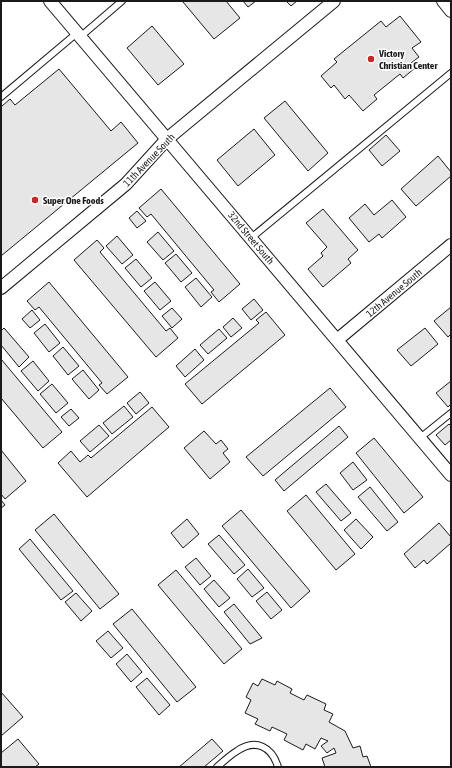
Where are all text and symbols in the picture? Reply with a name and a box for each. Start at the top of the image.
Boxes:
place label: Victory Christian Center [378,48,438,71]
marker: Victory Christian Center [366,54,376,64]
street label: 11th Avenue South [121,131,177,189]
marker: Super One Foods [30,195,40,205]
place label: Super One Foods [43,195,104,206]
street label: 32nd Street South [226,210,276,267]
street label: 12th Avenue South [364,267,424,319]

